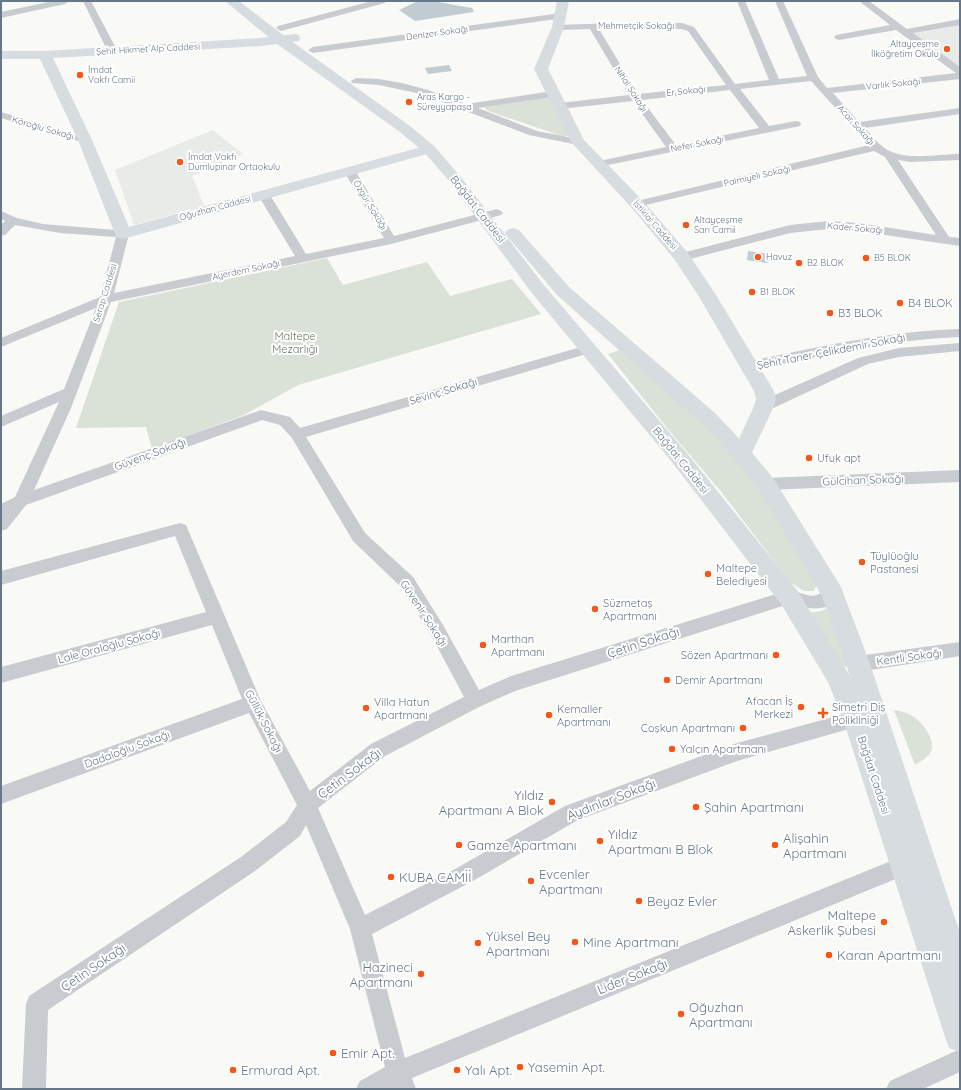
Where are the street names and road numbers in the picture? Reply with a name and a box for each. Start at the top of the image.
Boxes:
street label: Mehmetçik Sokağı [598,20,674,31]
street label: Denizer Sokağı [405,23,469,42]
street label: Şehit Hikmet Alp Caddesi [96,40,200,57]
street label: Nihal Sokağı [613,64,650,114]
street label: Varlık Sokağı [865,75,921,92]
street label: Er Sokağı [666,83,706,98]
street label: Acar Sokağı [836,102,877,147]
street label: Köroğlu Sokağı [11,113,75,142]
street label: Nefer Sokağı [669,133,724,154]
street label: Palmiyeli Sokağı [723,163,791,189]
street label: Bağdat Caddesi [447,173,509,245]
street label: Özgür Sokağı [351,178,390,232]
street label: Oğuzhan Caddesi [178,193,252,222]
street label: İstiklal Caddesi [631,198,680,252]
street label: Kader Sokağı [827,220,884,235]
street label: Ayerdem Sokağı [211,257,281,282]
street label: Serap Caddesi [90,262,119,323]
street label: Şehit Taner Çelikdemir Sokağı [756,330,906,372]
street label: Sevinç Sokağı [407,374,479,408]
street label: Bağdat Caddesi [650,424,712,496]
street label: Güvenç Sokağı [112,435,188,473]
street label: Gülcihan Sokağı [822,472,904,488]
street label: Güvenir Sokağı [397,577,451,649]
street label: Çetin Sokağı [605,623,681,661]
street label: Lale Oraloğlu Sokağı [56,626,162,666]
street label: Kentli Sokağı [875,645,943,669]
street label: Güllük Sokağı [242,687,286,755]
street label: Dadaloğlu Sokağı [82,727,172,771]
street label: Bağdat Caddesi [855,734,893,816]
street label: Çetin Sokağı [314,744,384,802]
street label: Aydınlar Sokağı [564,775,658,823]
street label: Çetin Sokağı [57,939,129,995]
street label: Lider Sokağı [595,955,669,997]

